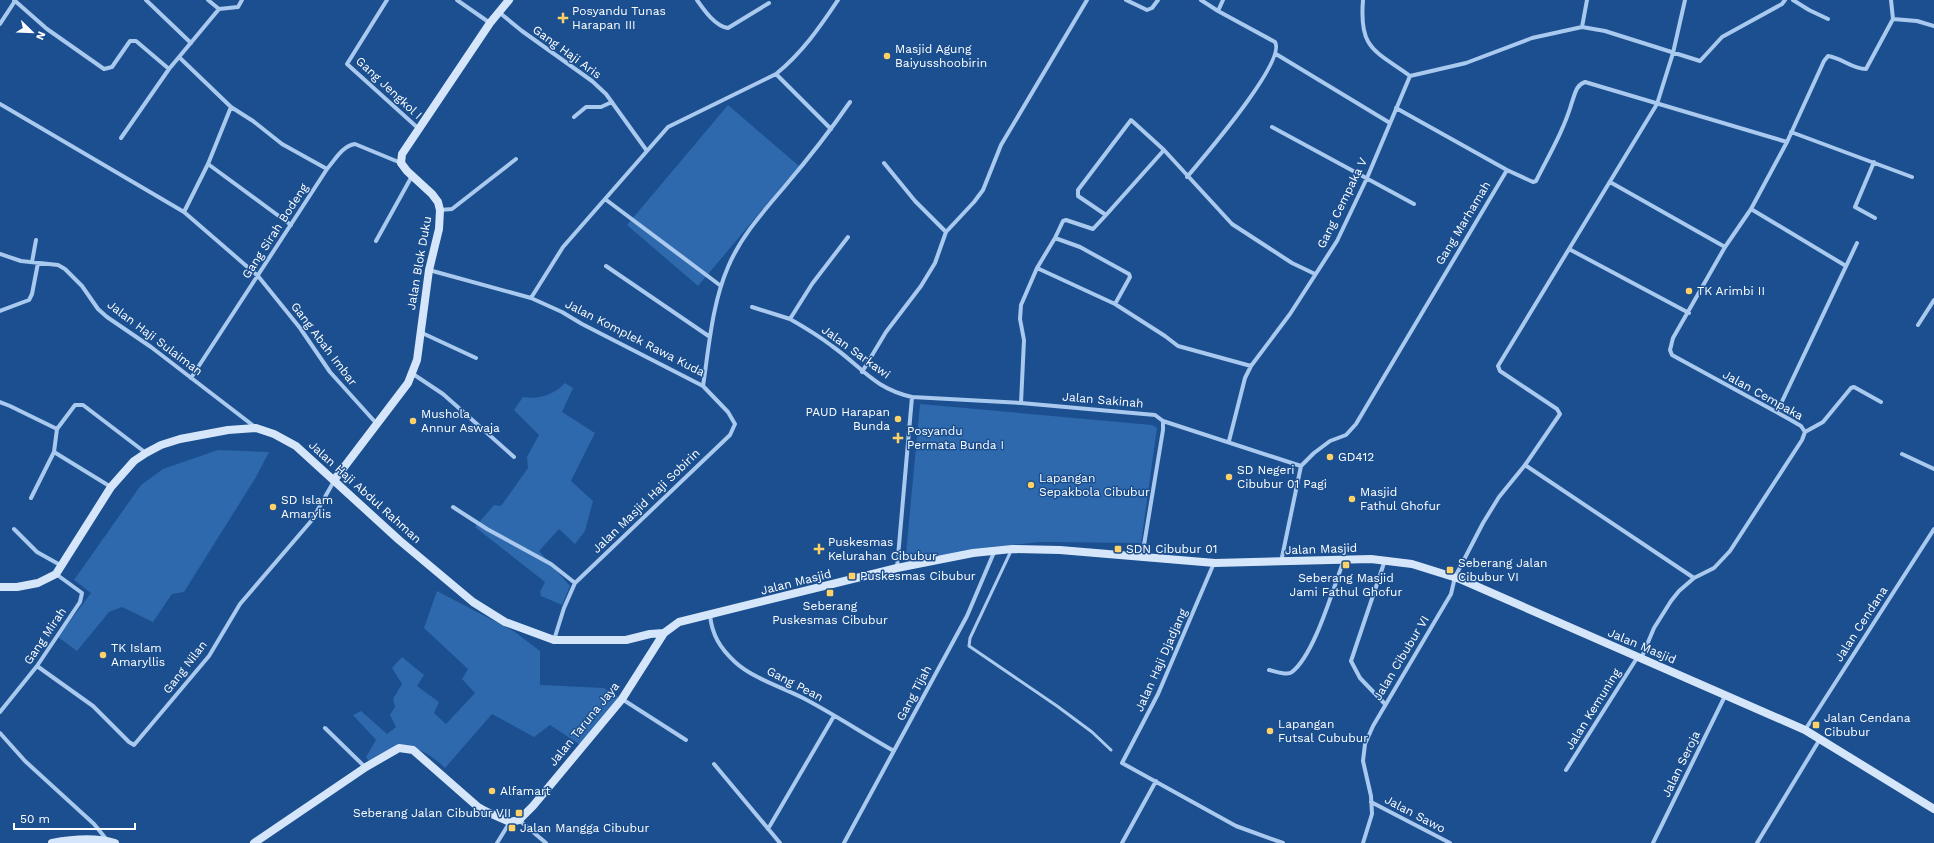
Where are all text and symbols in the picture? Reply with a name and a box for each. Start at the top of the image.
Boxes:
place label: Posyandu Tunas Harapan III [572,4,666,32]
north arrow [12,12,52,52]
marker: Posyandu Tunas Harapan III [557,12,569,24]
street label: Gang Haji Aris [530,22,604,82]
text: N [33,29,48,42]
place label: Masjid Agung Baiyusshoobirin [895,42,987,70]
marker: Masjid Agung Baiyusshoobirin [882,51,892,61]
street label: Gang Jengkol I [353,54,425,122]
street label: Gang Cempaka V [1314,155,1370,251]
street label: Gang Marhamah [1433,179,1493,267]
street label: Gang Sirah Bodeng [239,180,311,281]
street label: Jalan Blok Duku [404,215,434,311]
place label: TK Arimbi II [1697,284,1765,298]
marker: TK Arimbi II [1684,286,1694,296]
street label: Jalan Komplek Rawa Kuda [563,297,707,379]
street label: Jalan Haji Sulaiman [105,298,205,378]
street label: Gang Abah Imbar [288,300,360,389]
street label: Jalan Sarkawi [819,322,893,382]
street label: Jalan Cempaka [1720,367,1806,423]
street label: Jalan Sakinah [1062,389,1144,411]
place label: PAUD Harapan Bunda [806,405,890,433]
place label: Mushola Annur Aswaja [421,407,500,435]
marker: PAUD Harapan Bunda [893,414,903,424]
marker: Mushola Annur Aswaja [408,416,418,426]
place label: Posyandu Permata Bunda I [907,424,1004,452]
marker: Posyandu Permata Bunda I [892,432,904,444]
street label: Jalan Haji Abdul Rahman [306,438,424,546]
street label: Jalan Masjid Haji Sobirin [589,446,703,556]
place label: GD412 [1338,450,1374,464]
marker: GD412 [1325,452,1335,462]
place label: SD Negeri Cibubur 01 Pagi [1237,463,1327,491]
place label: Lapangan Sepakbola Cibubur [1039,471,1150,499]
marker: SD Negeri Cibubur 01 Pagi [1224,472,1234,482]
marker: Lapangan Sepakbola Cibubur [1026,480,1036,490]
place label: Masjid Fathul Ghofur [1360,485,1441,513]
place label: SD Islam Amarylis [281,493,333,521]
marker: Masjid Fathul Ghofur [1347,494,1357,504]
marker: SD Islam Amarylis [268,502,278,512]
place label: Puskesmas Kelurahan Cibubur [828,535,937,563]
street label: Jalan Masjid [1284,541,1358,557]
place label: SDN Cibubur 01 [1126,542,1217,556]
marker: Puskesmas Kelurahan Cibubur [813,543,825,555]
marker: SDN Cibubur 01 [1113,544,1123,554]
place label: Seberang Jalan Cibubur VI [1458,556,1547,584]
marker: Seberang Masjid Jami Fathul Ghofur [1341,560,1351,570]
marker: Seberang Jalan Cibubur VI [1445,565,1455,575]
street label: Jalan Masjid [759,566,833,598]
place label: Puskesmas Cibubur [860,569,976,583]
marker: Puskesmas Cibubur [847,571,857,581]
place label: Seberang Masjid Jami Fathul Ghofur [1290,571,1402,599]
street label: Jalan Cendana [1832,584,1891,664]
marker: Seberang Puskesmas Cibubur [825,588,835,598]
place label: Seberang Puskesmas Cibubur [772,599,888,627]
street label: Gang Mirah [21,605,69,667]
street label: Jalan Haji Djadjang [1132,606,1190,714]
street label: Jalan Cibubur VI [1370,613,1432,703]
street label: Jalan Masjid [1606,625,1678,667]
street label: Gang Nilan [160,638,210,696]
place label: TK Islam Amaryllis [111,641,165,669]
marker: TK Islam Amaryllis [98,650,108,660]
street label: Gang Tijah [894,663,934,723]
street label: Gang Pean [764,664,826,704]
street label: Jalan Kemuning [1562,665,1624,752]
street label: Jalan Taruna Jaya [546,679,622,769]
place label: Jalan Cendana Cibubur [1824,711,1911,739]
place label: Lapangan Futsal Cububur [1278,717,1368,745]
marker: Jalan Cendana Cibubur [1811,720,1821,730]
marker: Lapangan Futsal Cububur [1265,726,1275,736]
street label: Jalan Seroja [1659,728,1703,799]
place label: Alfamart [500,784,551,798]
marker: Alfamart [487,786,497,796]
street label: Jalan Sawo [1382,792,1448,836]
scale bar [14,805,135,831]
place label: Seberang Jalan Cibubur VII [353,806,511,820]
marker: Seberang Jalan Cibubur VII [514,808,524,818]
text: 50 m [20,812,50,826]
place label: Jalan Mangga Cibubur [520,821,649,835]
marker: Jalan Mangga Cibubur [507,823,517,833]

